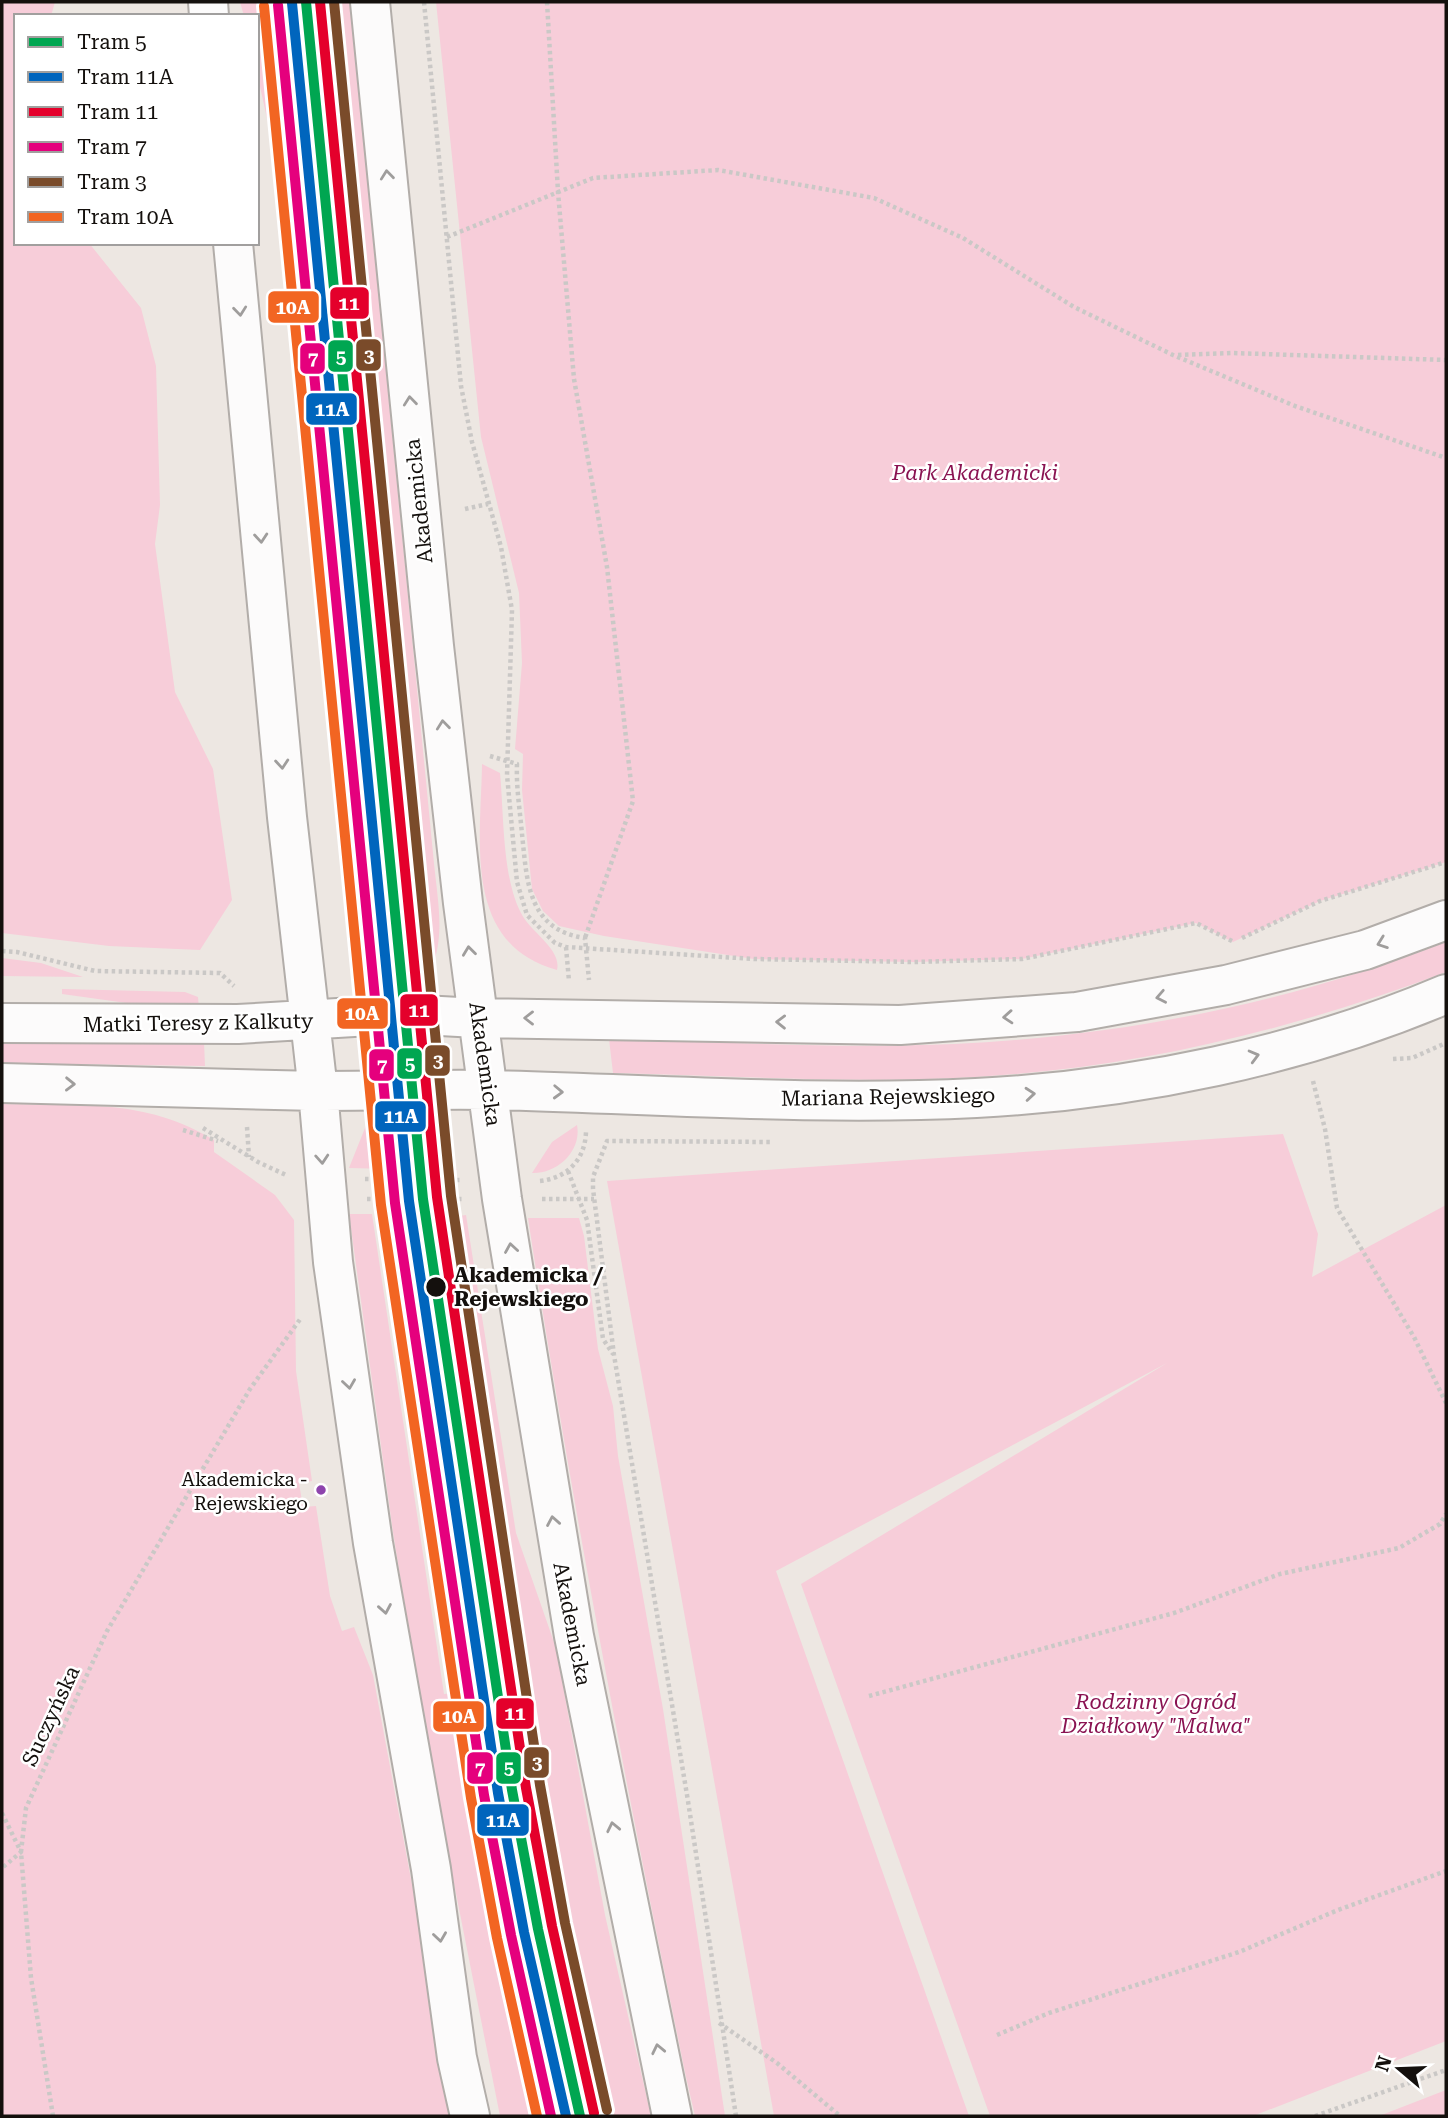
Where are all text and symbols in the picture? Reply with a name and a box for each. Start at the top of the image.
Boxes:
legend [14,14,259,245]
text: Tram 5 [77,30,147,54]
text: Tram 11A [77,65,174,89]
text: Tram 11 [77,100,159,124]
text: Tram 7 [77,135,147,159]
one-way arrow [380,169,395,180]
text: Tram 3 [77,170,147,194]
text: Tram 10A [77,205,174,229]
line badge: 11 [329,286,370,320]
line badge: 10A [267,290,320,324]
text: 11 [338,292,360,315]
text: 10A [275,296,311,319]
one-way arrow [232,306,247,317]
line badge: 3 [355,338,382,372]
line badge: 5 [327,339,354,373]
line badge: 7 [299,342,326,375]
text: 3 [364,344,375,367]
text: 5 [336,345,347,368]
text: 7 [308,347,319,370]
line badge: 11A [305,392,358,426]
one-way arrow [402,395,417,407]
text: 11A [314,398,350,421]
street label: Akademicka [400,437,437,565]
park label: Park Akademicki [891,461,1058,485]
one-way arrow [254,532,269,543]
one-way arrow [435,719,450,731]
one-way arrow [274,759,289,770]
one-way arrow [1377,935,1389,949]
one-way arrow [461,945,476,957]
one-way arrow [1155,989,1167,1004]
line badge: 11 [399,993,439,1027]
line badge: 10A [336,997,389,1030]
text: 11 [408,999,430,1022]
street label: Akademicka [464,1000,506,1128]
text: 10A [344,1002,380,1025]
street label: Matki Teresy z Kalkuty [83,1009,314,1037]
one-way arrow [1003,1009,1014,1024]
one-way arrow [524,1010,534,1026]
one-way arrow [776,1015,787,1030]
line badge: 3 [424,1044,451,1077]
line badge: 5 [396,1047,423,1080]
line badge: 7 [368,1048,395,1082]
text: 3 [433,1049,444,1072]
one-way arrow [1248,1050,1260,1064]
text: 5 [405,1052,416,1075]
text: 7 [377,1054,388,1077]
one-way arrow [65,1076,76,1092]
street label: Mariana Rejewskiego [781,1083,995,1111]
one-way arrow [552,1085,563,1100]
one-way arrow [1025,1087,1036,1102]
line badge: 11A [374,1100,427,1133]
text: 11A [383,1105,419,1128]
one-way arrow [314,1153,329,1164]
one-way arrow [504,1242,519,1253]
place label: Akademicka / Rejewskiego [454,1263,604,1311]
marker: Akademicka / Rejewskiego [424,1275,448,1299]
one-way arrow [341,1379,356,1390]
place label: Akademicka - Rejewskiego [181,1468,308,1515]
marker: Akademicka - Rejewskiego [314,1483,328,1497]
one-way arrow [546,1515,561,1527]
street label: Akademicka [548,1560,596,1688]
one-way arrow [377,1603,392,1615]
street label: Suczyńska [17,1661,85,1770]
park label: Rodzinny Ogród Działkowy "Malwa" [1060,1690,1251,1738]
line badge: 11 [495,1697,535,1730]
line badge: 10A [432,1700,485,1733]
text: 11 [504,1702,526,1725]
text: 10A [441,1705,477,1728]
line badge: 3 [523,1746,550,1779]
line badge: 7 [466,1751,494,1785]
line badge: 5 [495,1751,522,1785]
text: 3 [532,1751,543,1774]
text: 5 [504,1756,515,1779]
text: 7 [475,1757,486,1780]
line badge: 11A [476,1803,530,1837]
text: 11A [485,1809,521,1832]
one-way arrow [606,1821,621,1833]
one-way arrow [433,1931,448,1943]
north arrow [1364,2034,1434,2104]
one-way arrow [652,2043,667,2055]
text: N [1370,2053,1397,2074]

